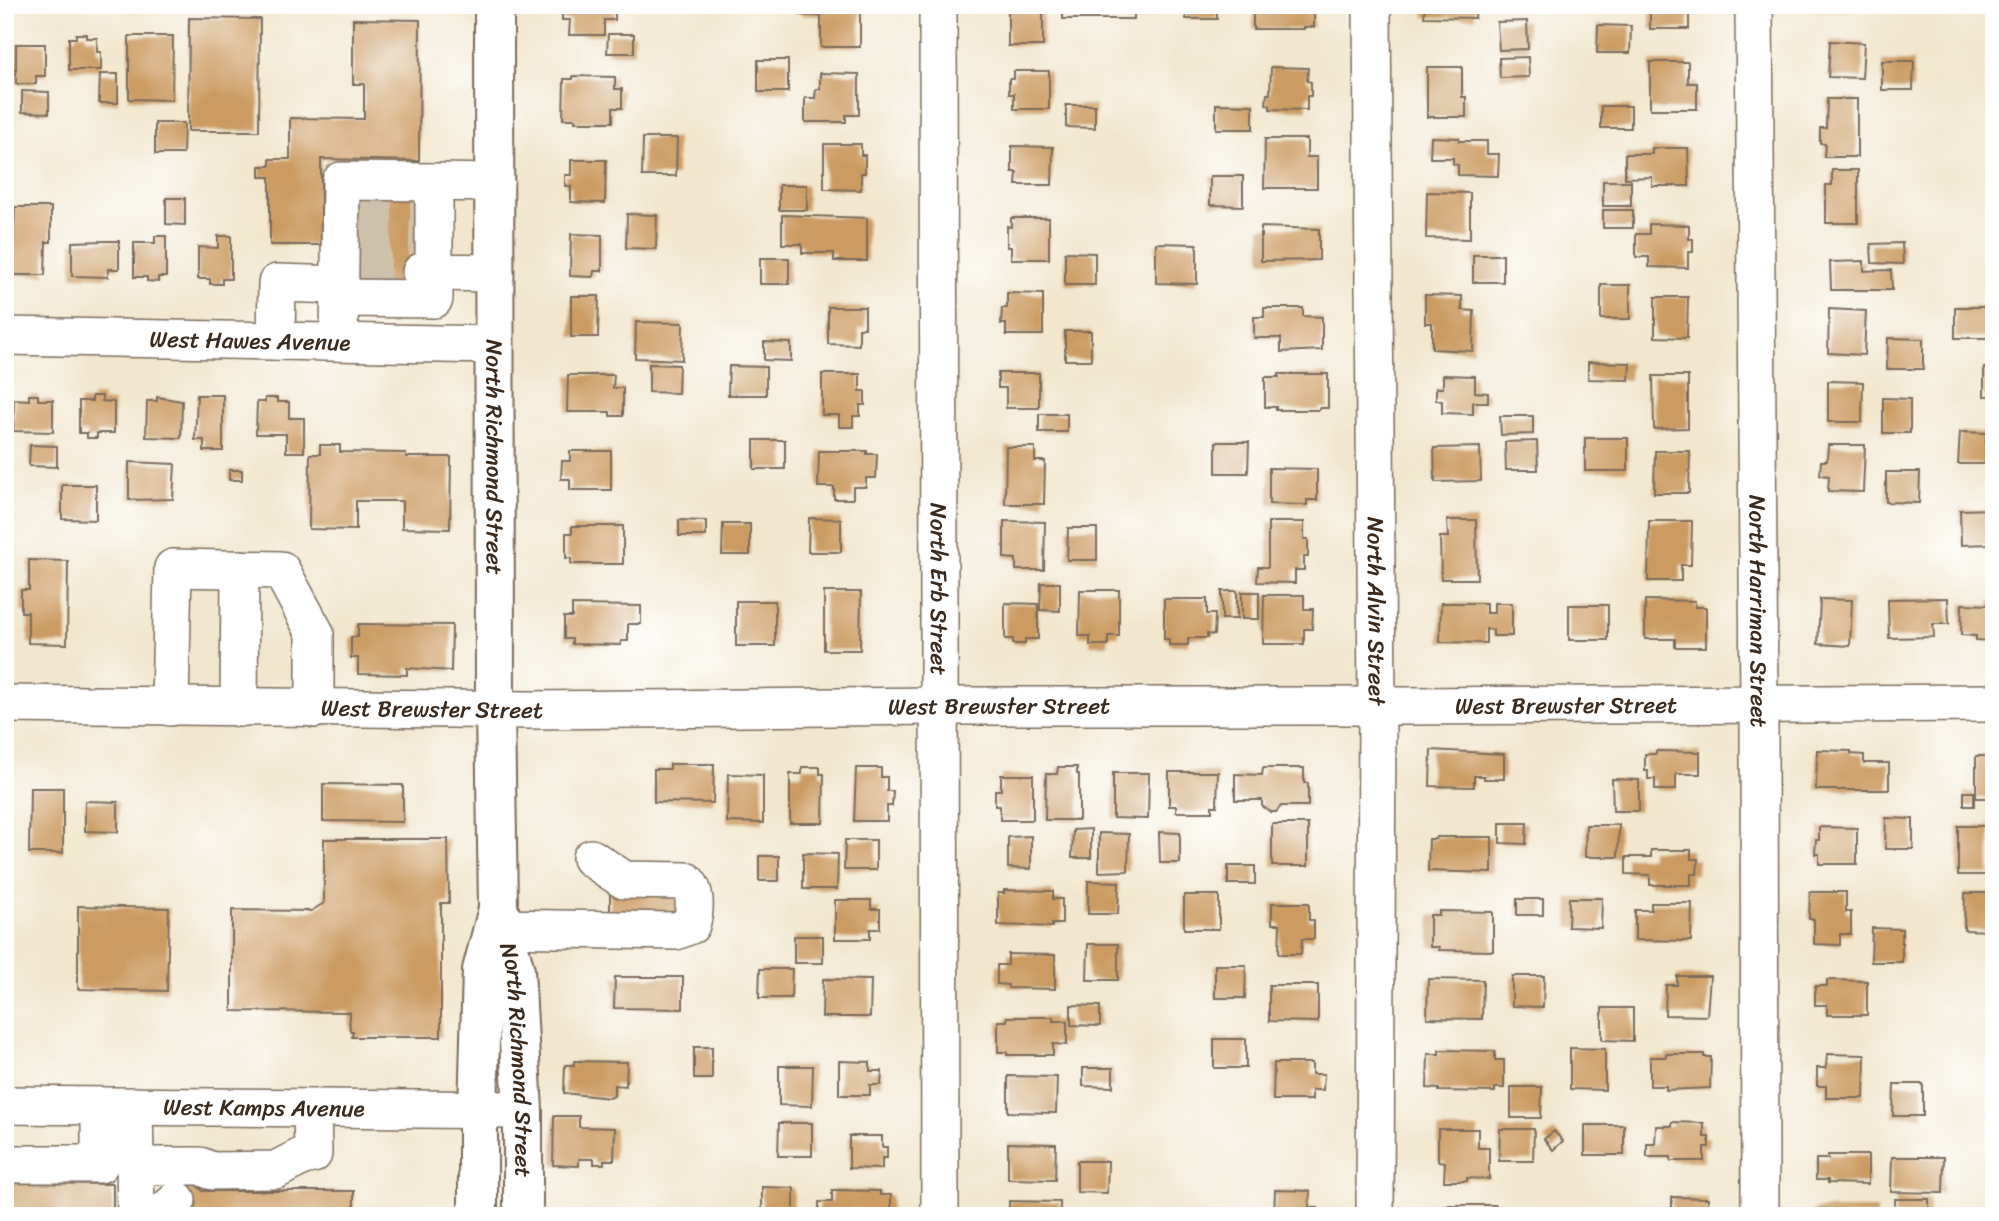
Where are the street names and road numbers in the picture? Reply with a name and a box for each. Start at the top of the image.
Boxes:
street label: West Hawes Avenue [149,318,351,363]
street label: North Richmond Street [474,339,515,575]
street label: North Harriman Street [1737,494,1780,727]
street label: North Erb Street [918,503,960,675]
street label: North Alvin Street [1355,517,1398,707]
street label: West Brewster Street [1455,684,1677,726]
street label: West Brewster Street [888,686,1110,727]
street label: West Brewster Street [321,687,543,731]
street label: North Richmond Street [488,938,544,1177]
street label: West Kamps Avenue [163,1086,365,1129]

